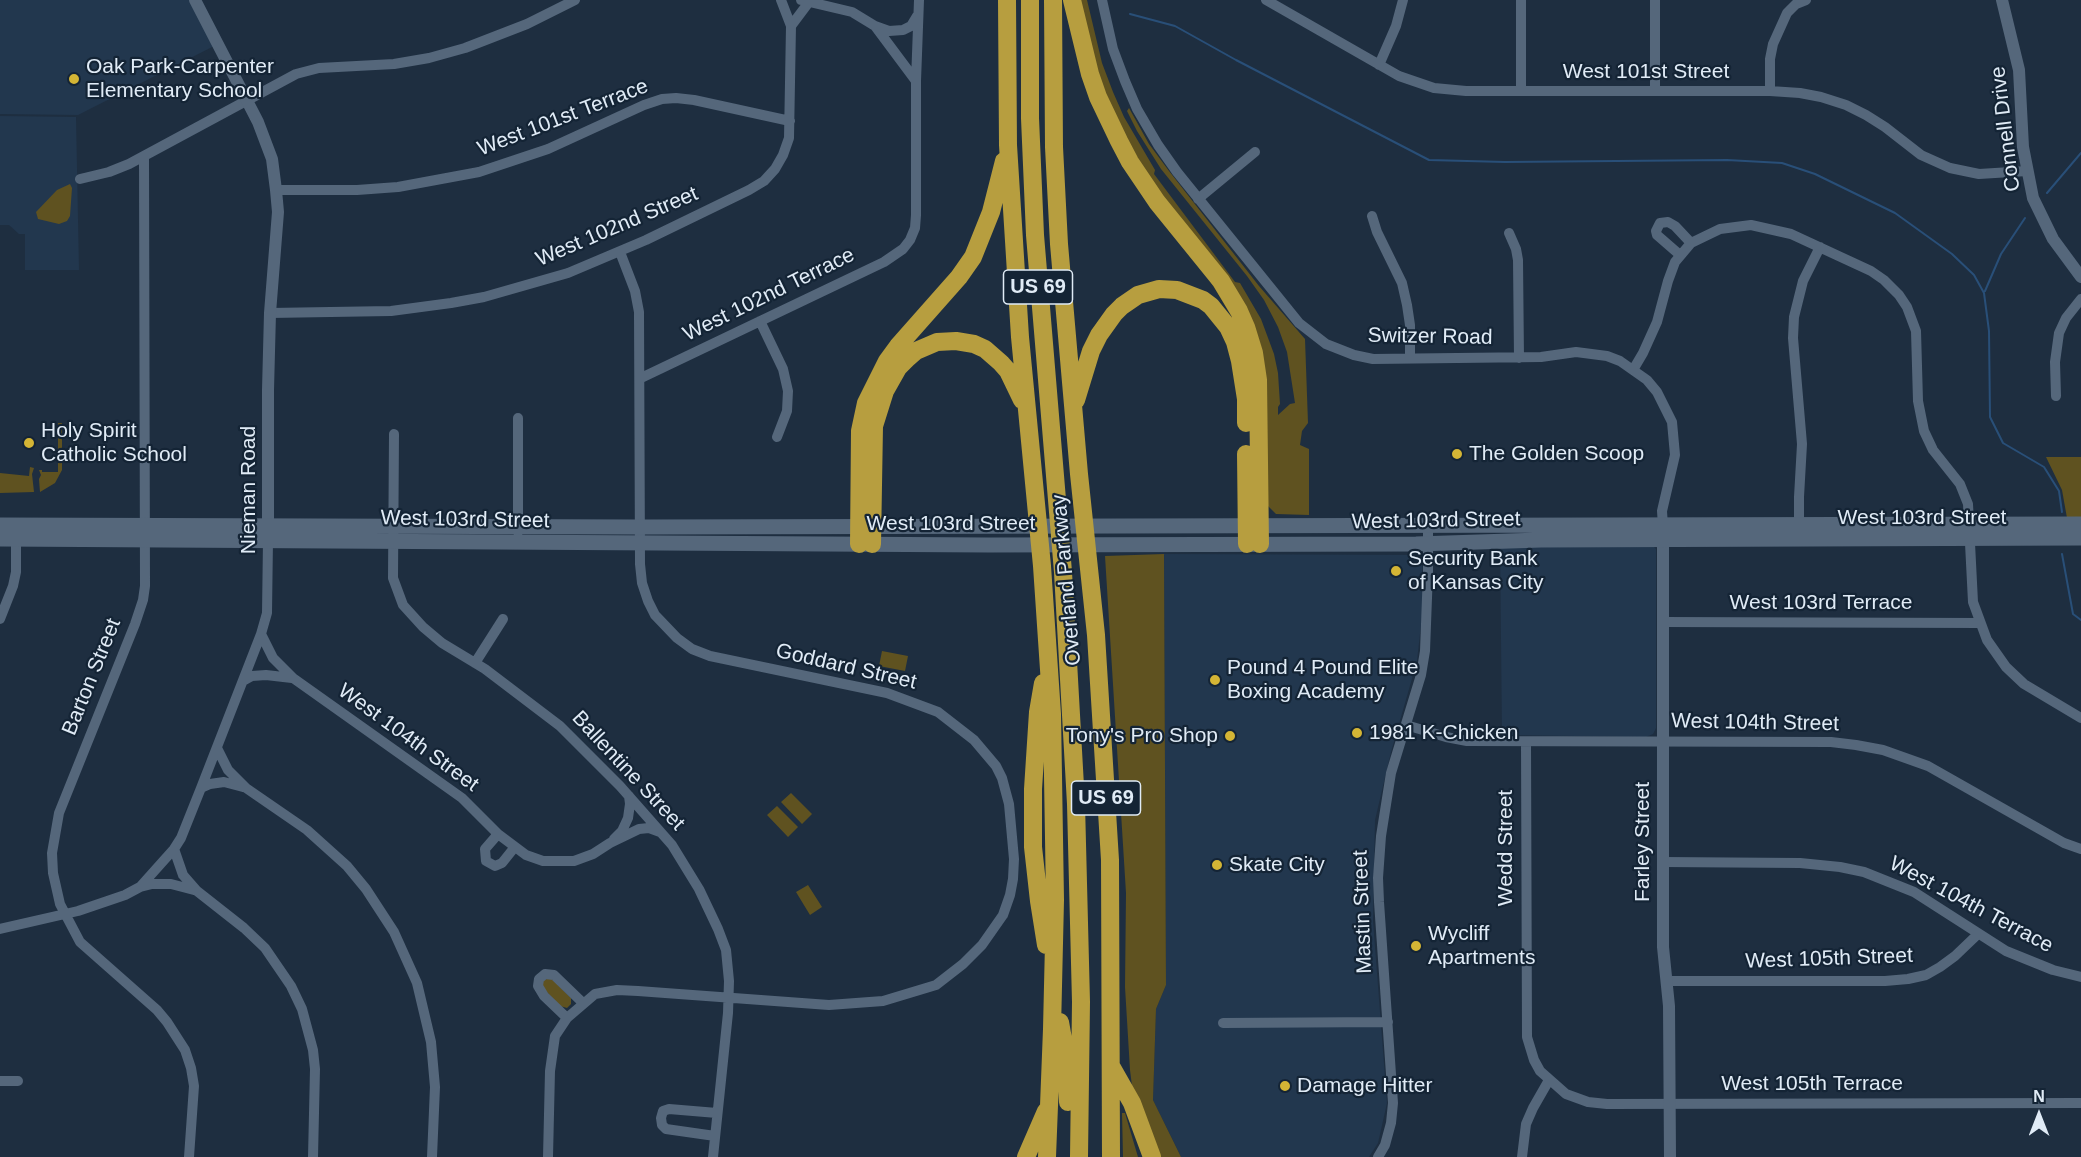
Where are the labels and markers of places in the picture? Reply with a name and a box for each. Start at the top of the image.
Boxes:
place label: Oak Park-Carpenter Elementary School [86,54,274,104]
marker: Oak Park-Carpenter Elementary School [67,72,81,86]
place label: Holy Spirit Catholic School [41,418,187,468]
marker: Holy Spirit Catholic School [22,436,36,450]
place label: The Golden Scoop [1469,441,1644,467]
marker: The Golden Scoop [1450,447,1464,461]
place label: Security Bank of Kansas City [1408,546,1543,596]
marker: Security Bank of Kansas City [1389,564,1403,578]
place label: Pound 4 Pound Elite Boxing Academy [1227,655,1418,705]
marker: Pound 4 Pound Elite Boxing Academy [1208,673,1222,687]
place label: 1981 K-Chicken [1369,720,1518,746]
place label: Tony's Pro Shop [1066,723,1218,749]
marker: 1981 K-Chicken [1350,726,1364,740]
marker: Tony's Pro Shop [1223,729,1237,743]
place label: Skate City [1229,852,1325,878]
marker: Skate City [1210,858,1224,872]
place label: Wycliff Apartments [1428,921,1535,971]
marker: Wycliff Apartments [1409,939,1423,953]
place label: Damage Hitter [1297,1073,1432,1099]
marker: Damage Hitter [1278,1079,1292,1093]

